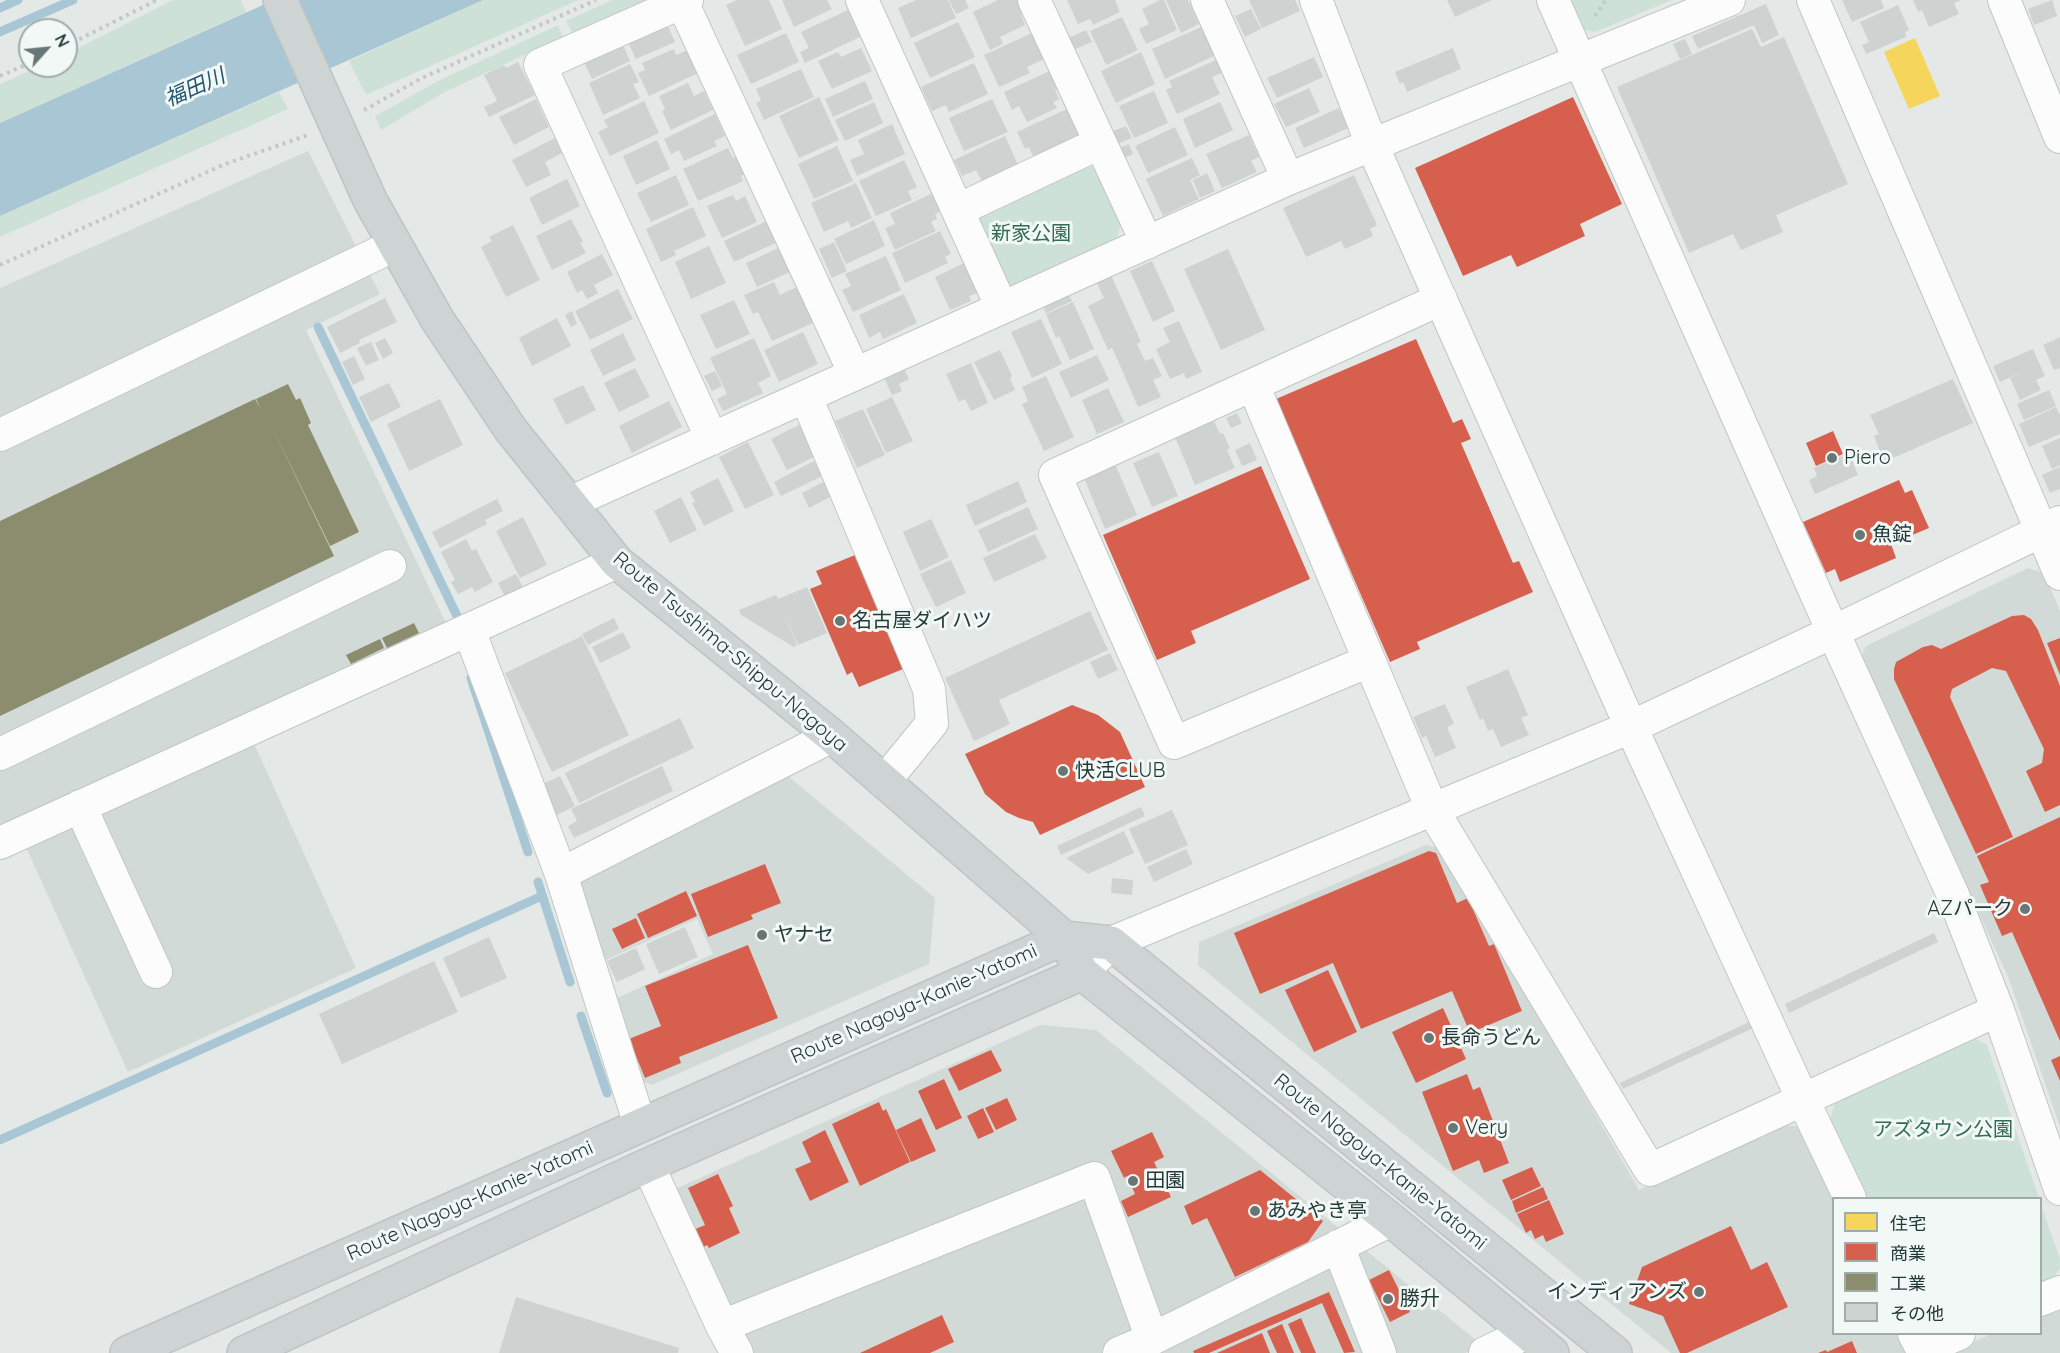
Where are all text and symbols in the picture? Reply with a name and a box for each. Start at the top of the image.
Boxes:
north arrow [18,18,78,78]
text: N [51,31,74,51]
water label: 福田川 [161,64,229,112]
park label: 新家公園 [991,222,1071,246]
place label: Piero [1844,446,1891,470]
marker: Piero [1825,451,1839,465]
place label: 魚錠 [1872,523,1912,547]
marker: 魚錠 [1853,528,1867,542]
street label: Route Tsushima-Shippu-Nagoya [608,547,852,757]
place label: 名古屋ダイハツ [852,609,992,633]
marker: 名古屋ダイハツ [833,614,847,628]
place label: 快活CLUB [1075,759,1166,783]
marker: 快活CLUB [1056,764,1070,778]
place label: AZパーク [1927,897,2013,921]
marker: AZパーク [2018,902,2032,916]
place label: ヤナセ [774,923,834,947]
marker: ヤナセ [755,928,769,942]
street label: Route Nagoya-Kanie-Yatomi [787,939,1041,1069]
place label: 長命うどん [1441,1026,1541,1050]
marker: 長命うどん [1422,1031,1436,1045]
street label: Route Nagoya-Kanie-Yatomi [1269,1069,1491,1255]
place label: Very [1465,1116,1508,1140]
park label: アズタウン公園 [1873,1118,2013,1142]
marker: Very [1446,1121,1460,1135]
street label: Route Nagoya-Kanie-Yatomi [343,1136,597,1266]
place label: 田園 [1145,1169,1185,1193]
marker: 田園 [1126,1174,1140,1188]
legend [1832,1197,2042,1335]
place label: あみやき亭 [1267,1199,1367,1223]
marker: あみやき亭 [1248,1204,1262,1218]
text: 住宅 [1890,1212,1926,1235]
text: 商業 [1890,1242,1926,1265]
text: 工業 [1890,1272,1926,1295]
place label: インディアンズ [1547,1280,1687,1304]
marker: インディアンズ [1692,1285,1706,1299]
place label: 勝升 [1400,1287,1440,1311]
marker: 勝升 [1381,1292,1395,1306]
text: その他 [1890,1302,1944,1325]

